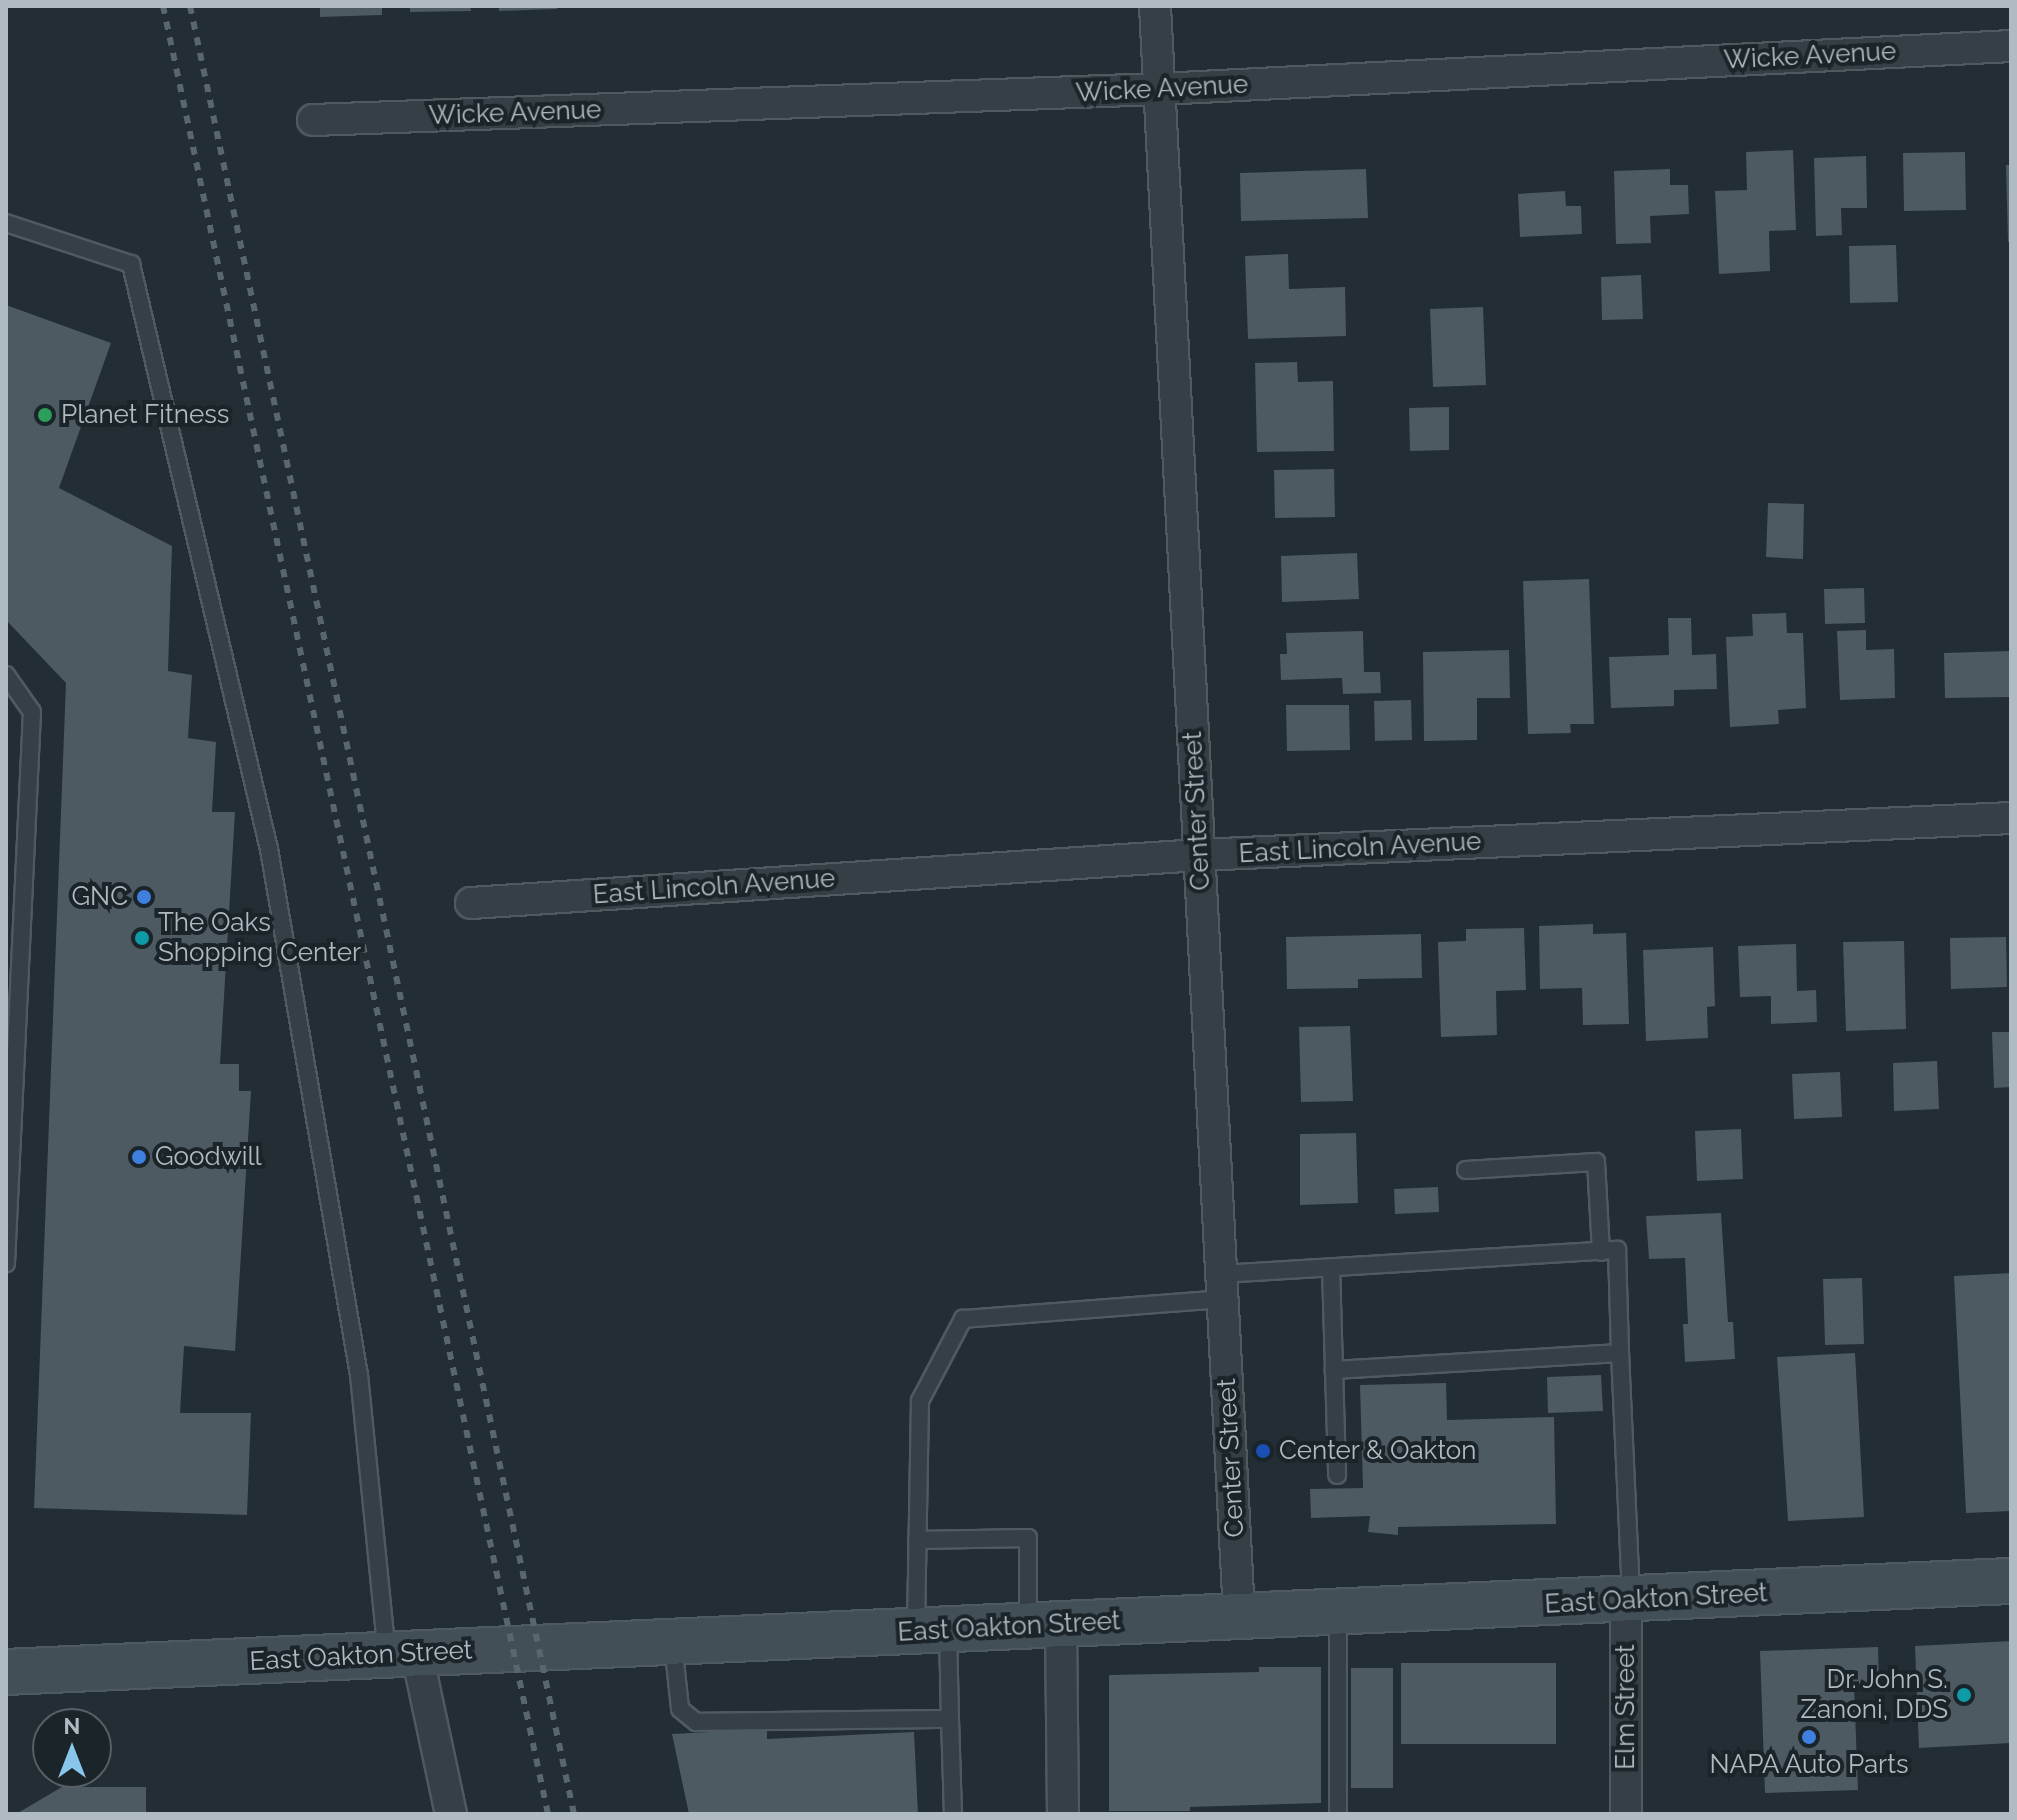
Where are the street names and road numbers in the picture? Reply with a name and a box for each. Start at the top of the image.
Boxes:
street label: Wicke Avenue [1723,36,1897,76]
street label: Wicke Avenue [1075,69,1249,109]
street label: Wicke Avenue [428,94,602,132]
street label: Center Street [1177,730,1217,892]
street label: East Lincoln Avenue [1238,826,1482,870]
street label: East Lincoln Avenue [591,863,837,911]
street label: Center Street [1211,1377,1251,1539]
street label: East Oakton Street [1544,1578,1768,1620]
street label: East Oakton Street [897,1606,1121,1648]
street label: East Oakton Street [249,1635,473,1677]
street label: Elm Street [1610,1644,1642,1770]

